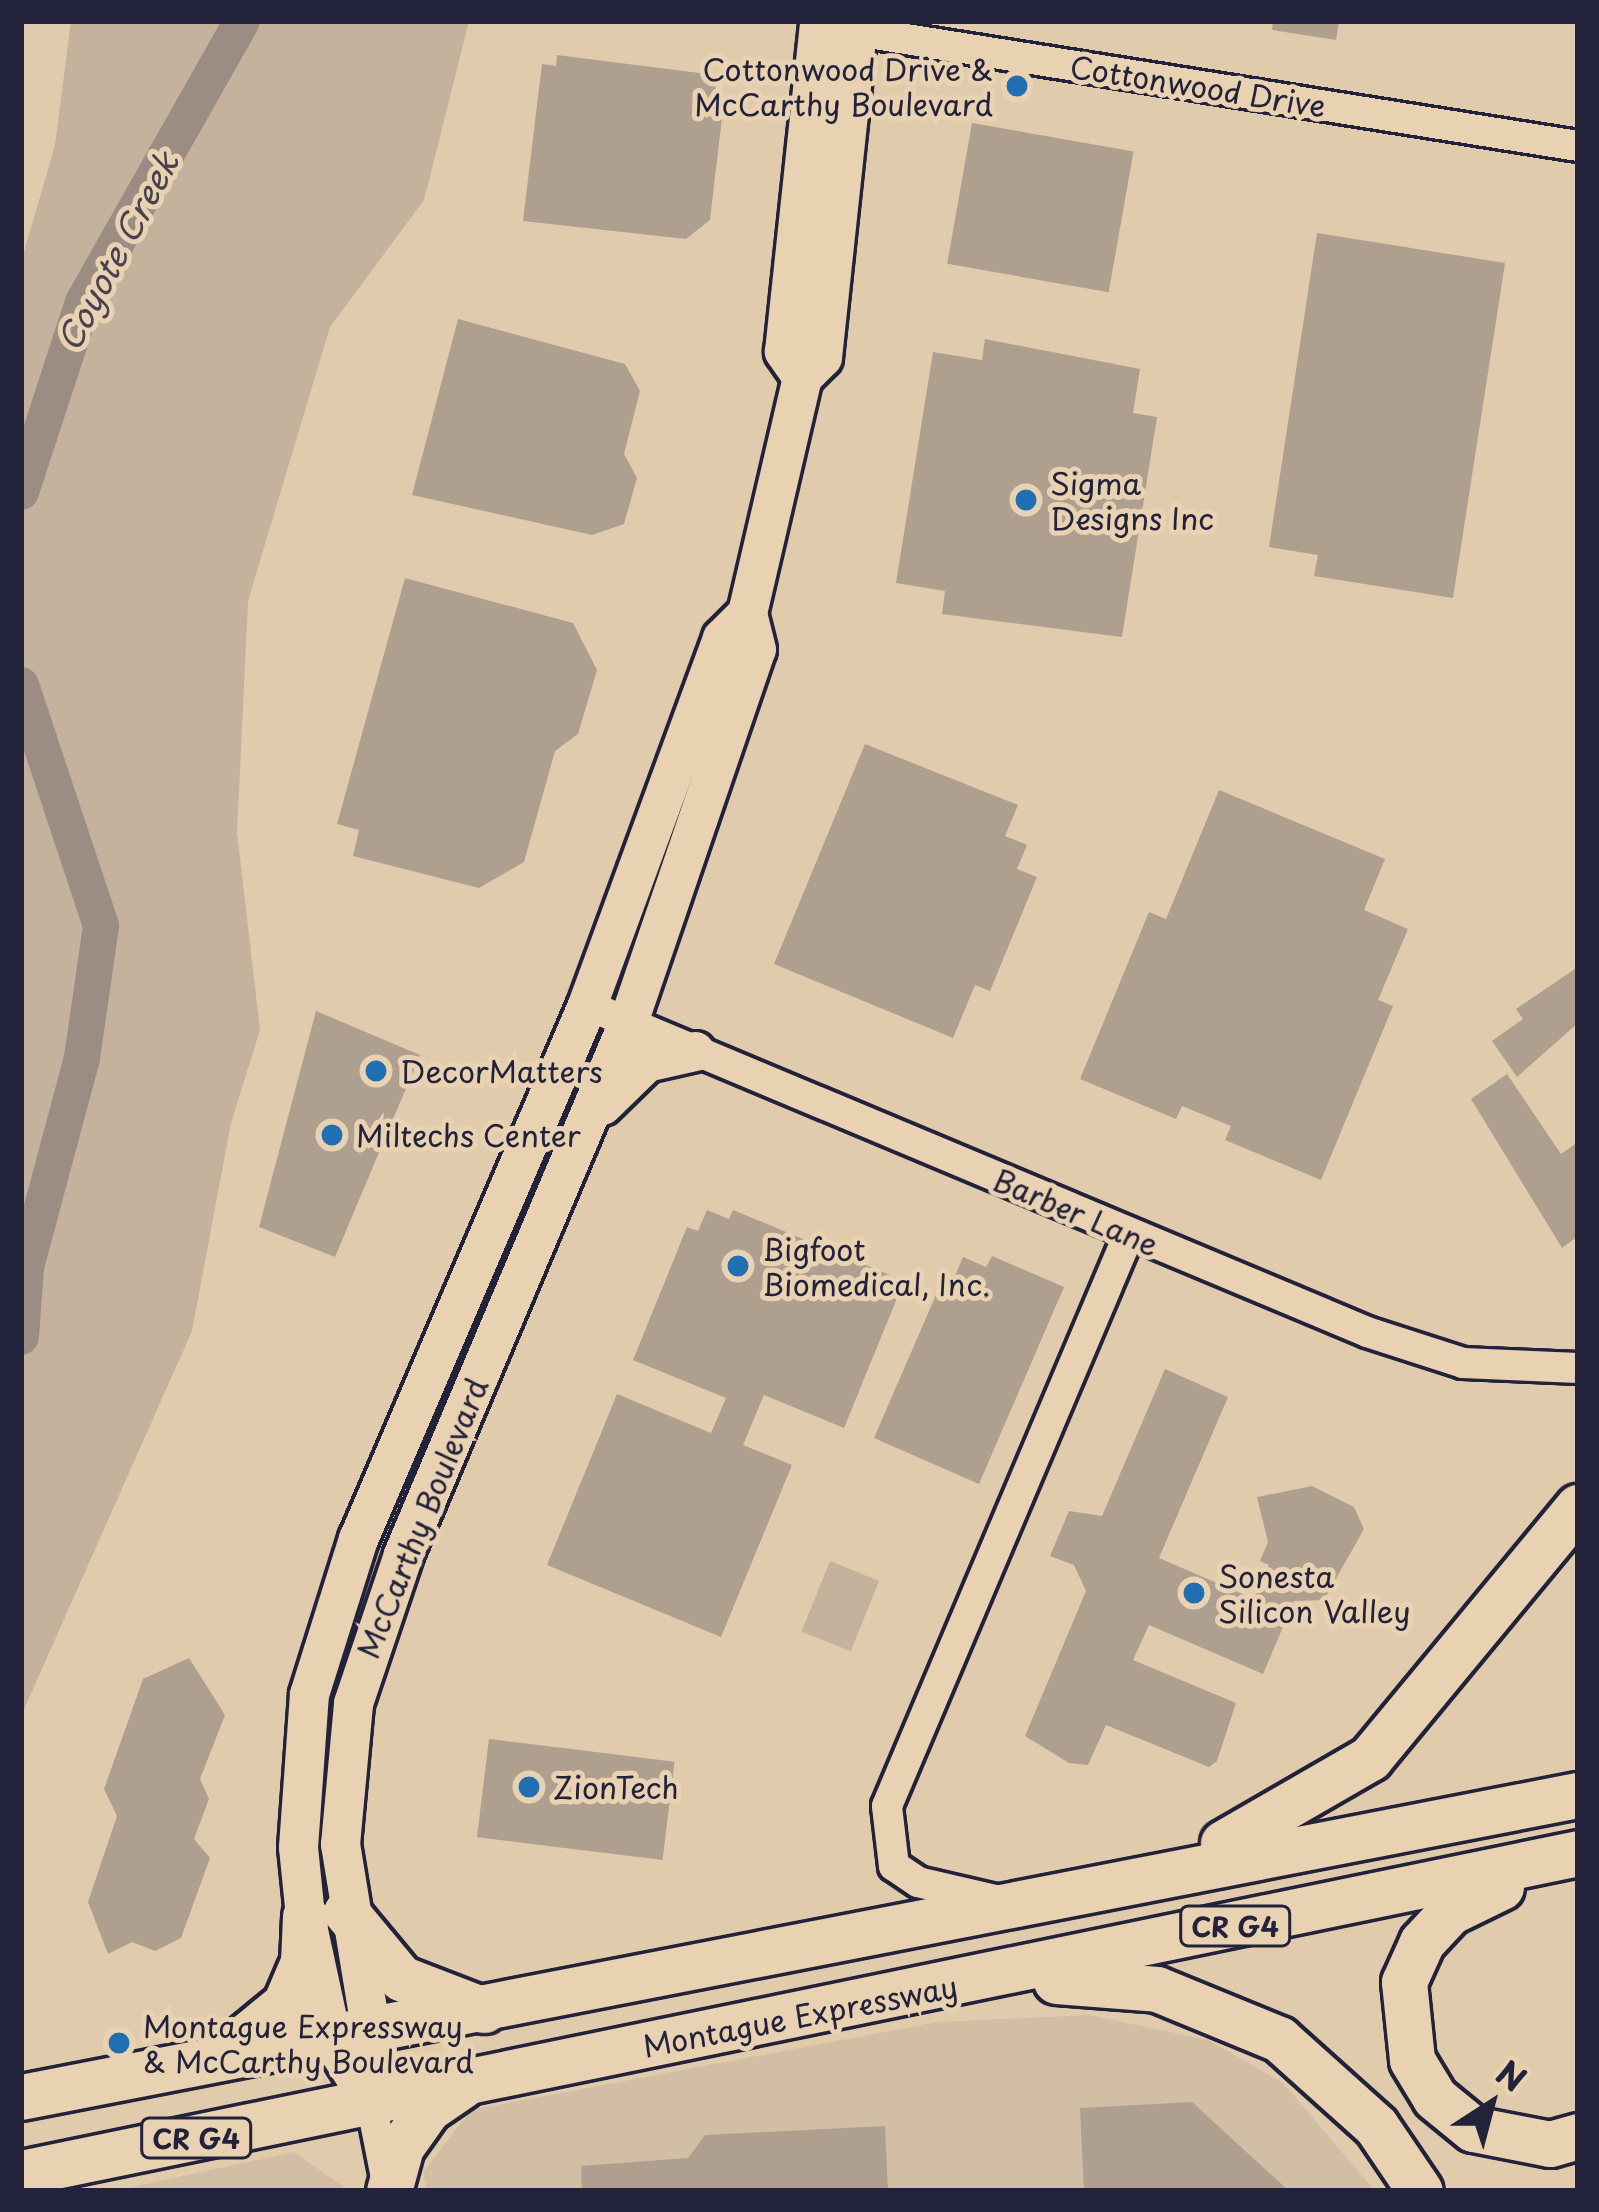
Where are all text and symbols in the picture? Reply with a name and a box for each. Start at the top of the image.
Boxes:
street label: Cottonwood Drive [1067,48,1329,124]
place label: Cottonwood Drive & McCarthy Boulevard [694,51,993,122]
marker: Cottonwood Drive & McCarthy Boulevard [1004,73,1030,99]
water label: Coyote Creek [48,145,186,357]
place label: Sigma Designs Inc [1050,465,1215,536]
marker: Sigma Designs Inc [1013,487,1039,513]
place label: DecorMatters [400,1053,603,1089]
marker: DecorMatters [363,1058,389,1084]
place label: Miltechs Center [356,1117,582,1153]
marker: Miltechs Center [319,1122,345,1148]
street label: Barber Lane [987,1160,1165,1264]
place label: Bigfoot Biomedical, Inc. [762,1231,990,1302]
marker: Bigfoot Biomedical, Inc. [725,1253,751,1279]
street label: McCarthy Boulevard [349,1372,495,1664]
place label: Sonesta Silicon Valley [1218,1558,1409,1628]
marker: Sonesta Silicon Valley [1181,1580,1207,1606]
place label: ZionTech [553,1769,679,1805]
marker: ZionTech [516,1774,542,1800]
road number: CR G4 [1178,1905,1292,1947]
street label: Montague Expressway [637,1967,963,2065]
place label: Montague Expressway & McCarthy Boulevard [143,2008,475,2078]
marker: Montague Expressway & McCarthy Boulevard [106,2030,132,2056]
north arrow [1431,2044,1551,2164]
text: N [1487,2047,1537,2103]
road number: CR G4 [139,2117,253,2159]

